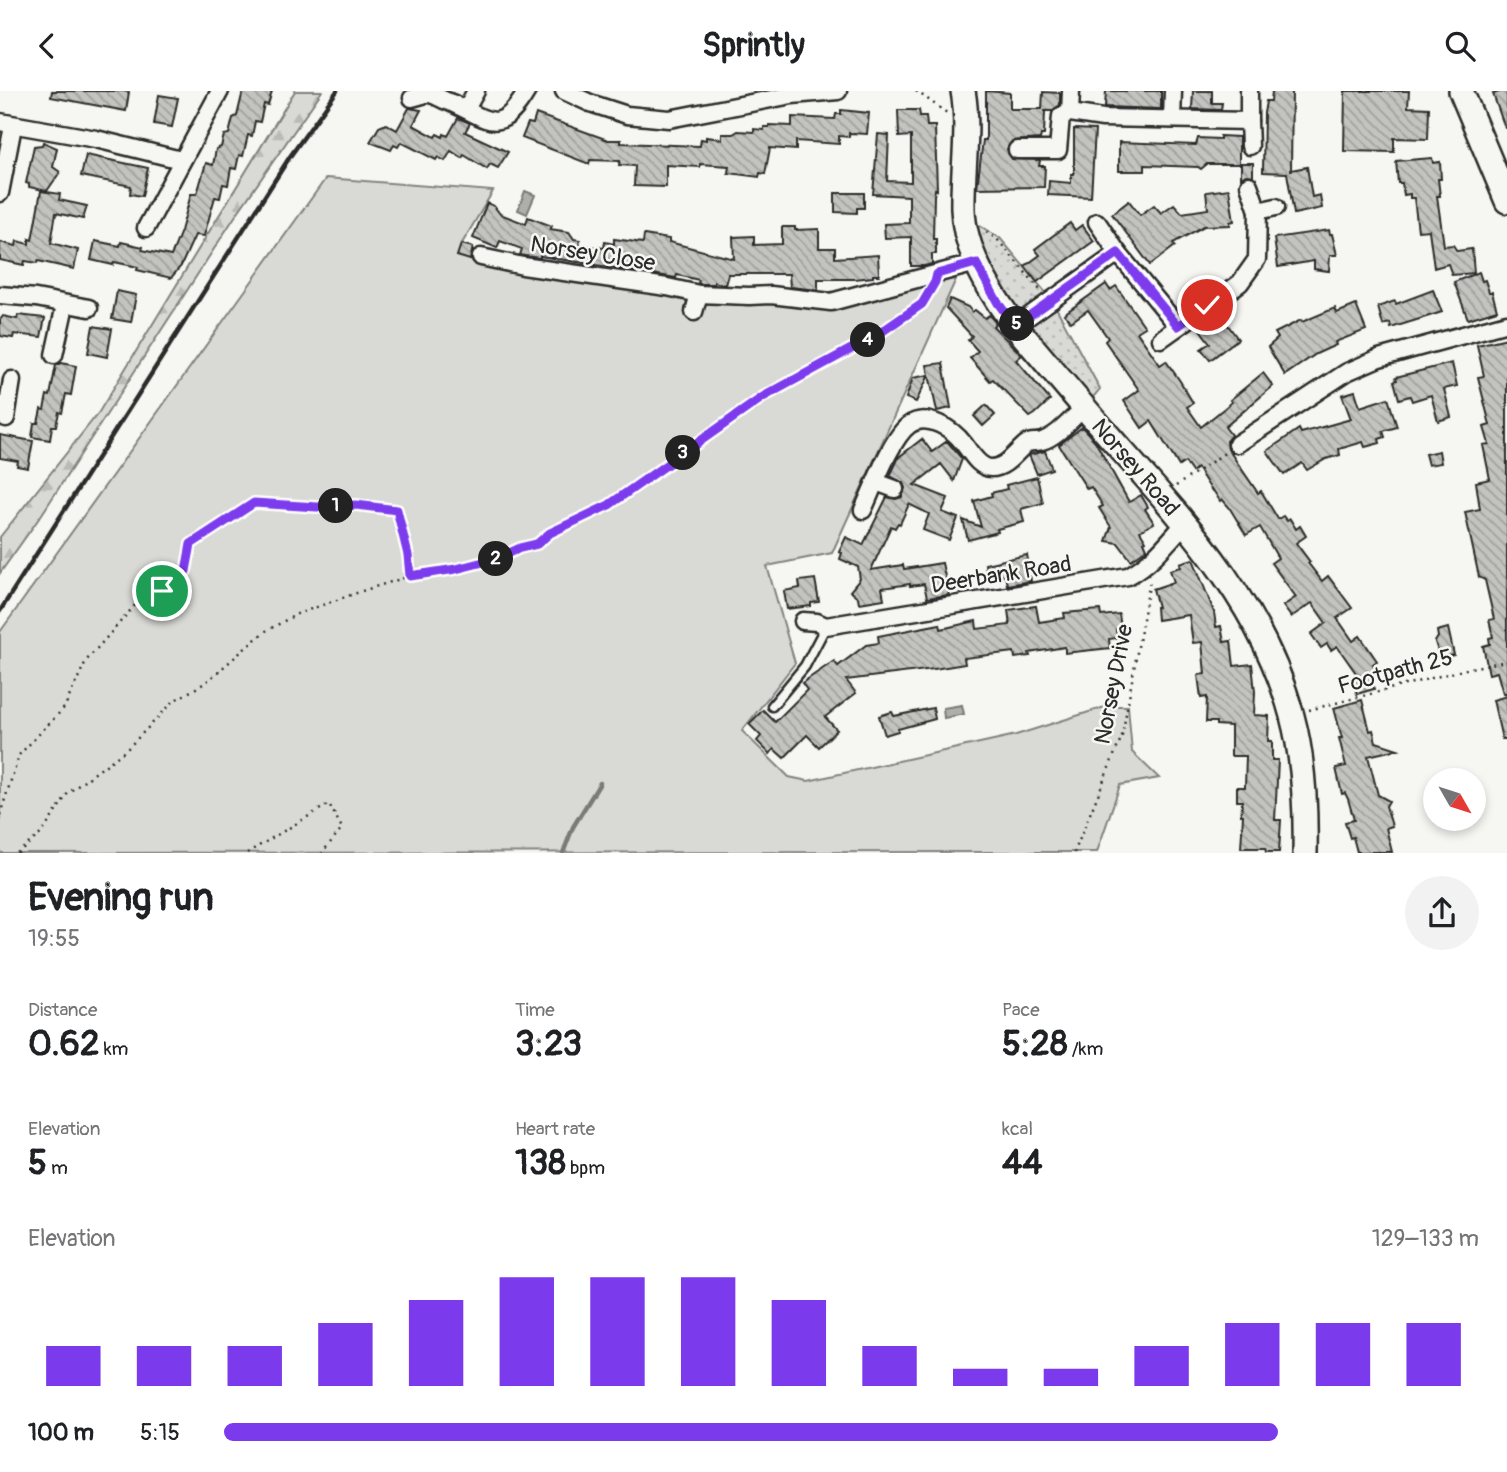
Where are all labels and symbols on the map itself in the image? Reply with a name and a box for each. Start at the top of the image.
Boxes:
street label: Norsey Close [528,229,658,278]
pin [1177,275,1237,335]
pin: 5 [1000,307,1034,341]
pin: 4 [850,323,886,357]
street label: Norsey Road [1085,412,1186,522]
pin: 3 [666,435,700,471]
pin: 1 [318,489,354,523]
pin: 2 [478,541,514,577]
street label: Deerbank Road [929,549,1073,600]
pin [132,561,192,621]
street label: Norsey Drive [1088,621,1139,747]
street label: Footpath 25 [1334,642,1456,701]
north arrow [1423,768,1486,831]

